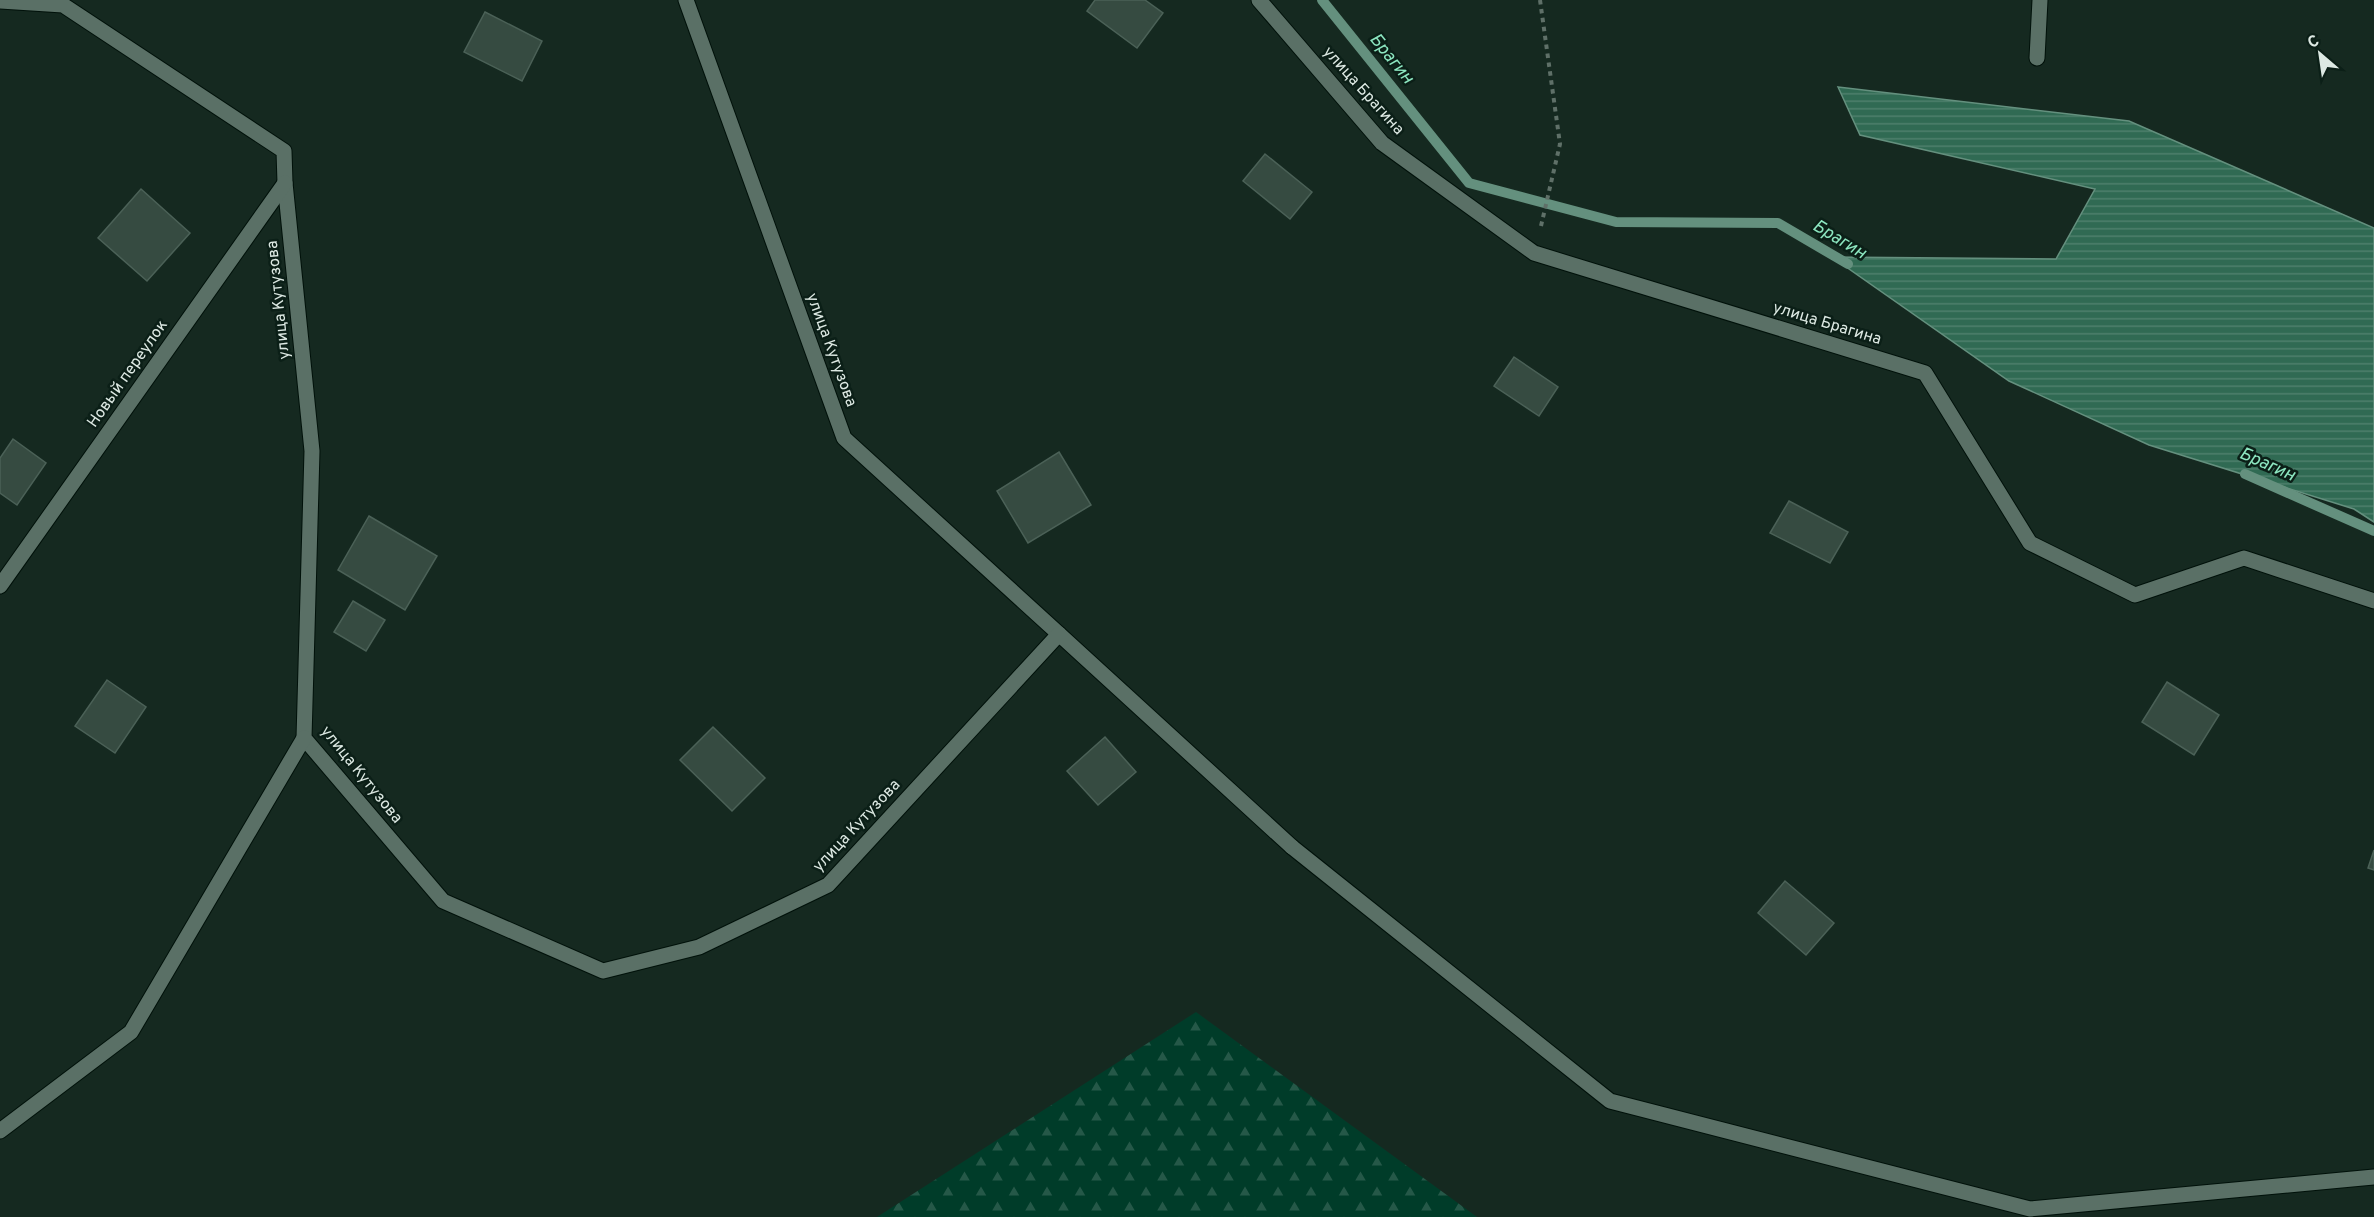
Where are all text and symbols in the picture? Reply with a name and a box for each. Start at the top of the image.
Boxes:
north arrow [2290,24,2350,84]
water label: Брагин [1364,29,1419,90]
text: С [2304,31,2323,54]
street label: улица Брагина [1318,43,1408,139]
water label: Брагин [1808,215,1871,265]
street label: улица Кутузова [263,239,295,361]
street label: улица Кутузова [801,290,861,410]
street label: улица Брагина [1770,298,1884,350]
street label: Новый переулок [83,316,173,432]
water label: Брагин [2235,443,2299,488]
street label: улица Кутузова [316,722,406,828]
street label: улица Кутузова [809,775,905,877]

